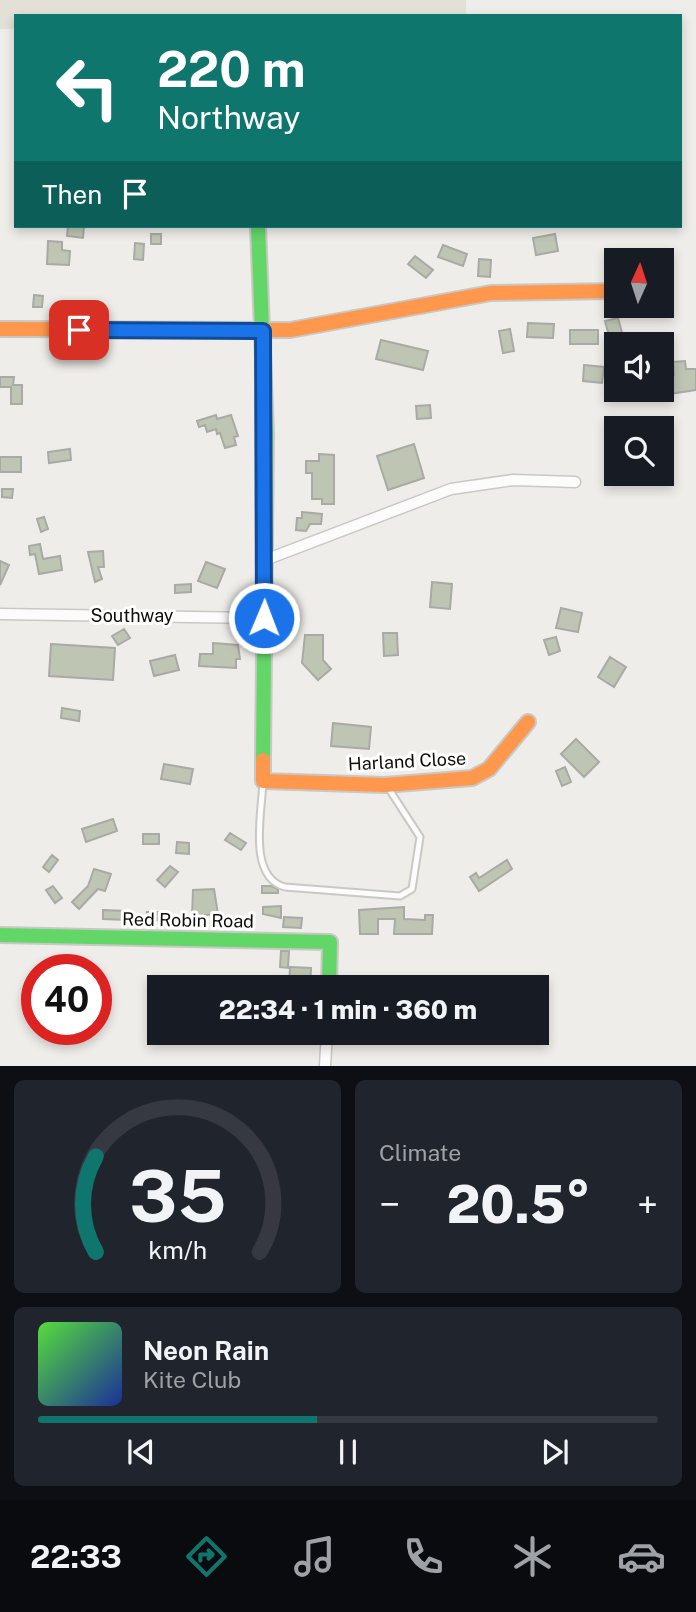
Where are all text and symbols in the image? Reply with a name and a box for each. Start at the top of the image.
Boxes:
text: 220 m [157,40,306,98]
icon: left [42,42,133,133]
text: Northway [157,99,300,136]
icon: arrive [116,175,154,213]
text: Then [42,179,102,210]
north arrow [604,248,674,318]
map controls [604,248,674,486]
pin [49,300,109,360]
icon: arrive [60,311,98,349]
button: sound [604,332,674,402]
button: search [604,416,674,486]
position arrow [227,581,301,655]
street label: Southway [91,605,174,626]
street label: Harland Close [347,747,467,775]
street label: Red Robin Road [122,908,254,932]
speed limit sign: 40 [21,954,112,1045]
text: 22:34 · 1 min · 360 m [219,994,477,1025]
text: Climate [379,1139,461,1166]
text: 35 [129,1154,226,1239]
text: 20.5° [446,1174,591,1235]
text: − [379,1182,400,1227]
text: + [637,1182,658,1227]
text: km/h [148,1235,207,1265]
text: Neon Rain [143,1335,269,1366]
text: Kite Club [143,1366,241,1393]
icon: previous [122,1433,160,1471]
icon: pause [329,1433,367,1471]
icon: next [536,1433,574,1471]
icon: directions [182,1532,231,1581]
icon: music [290,1532,339,1581]
icon: phone [399,1532,448,1581]
icon: climate [508,1532,557,1581]
icon: car [617,1532,666,1581]
text: 22:33 [30,1538,122,1575]

